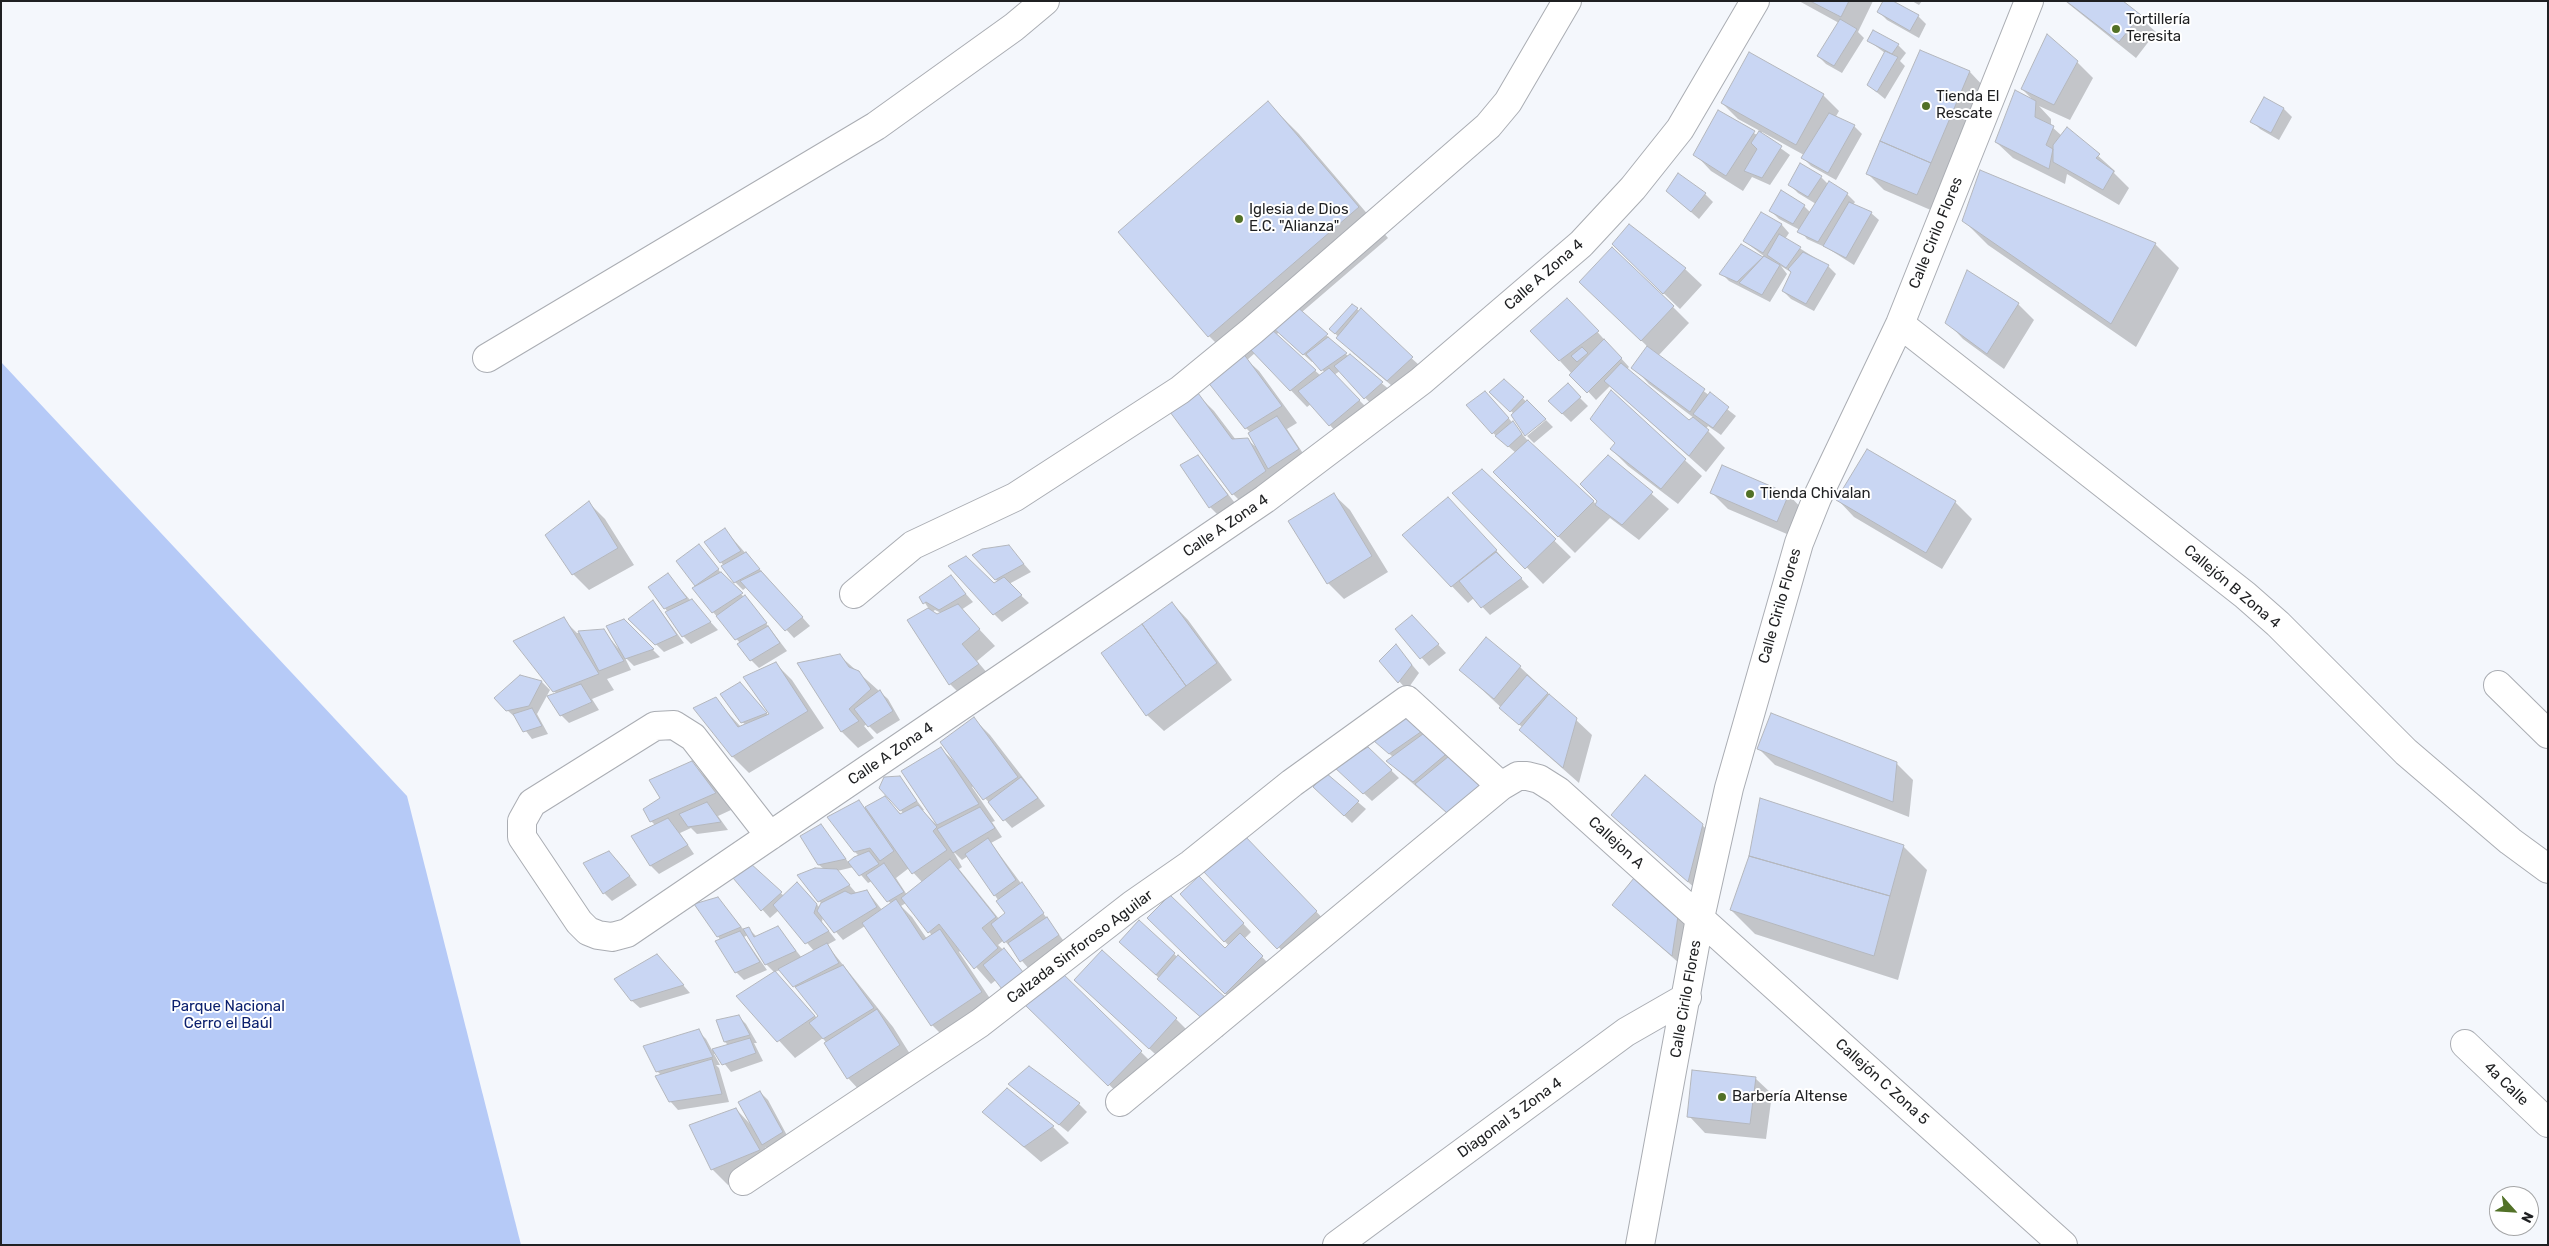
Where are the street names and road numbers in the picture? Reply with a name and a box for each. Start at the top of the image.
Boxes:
street label: Calle Cirilo Flores [1905,174,1967,292]
street label: Calle A Zona 4 [1501,236,1587,314]
street label: Calle A Zona 4 [1180,491,1272,561]
street label: Callejón B Zona 4 [2180,541,2284,633]
street label: Calle Cirilo Flores [1755,546,1805,666]
street label: Calle A Zona 4 [845,719,937,789]
street label: Callejon A [1584,813,1648,873]
street label: Calzada Sinforoso Aguilar [1003,886,1157,1008]
street label: Calle Cirilo Flores [1667,939,1705,1059]
street label: Callejón C Zona 5 [1831,1035,1933,1129]
street label: 4a Calle [2480,1058,2532,1110]
street label: Diagonal 3 Zona 4 [1454,1074,1566,1162]

